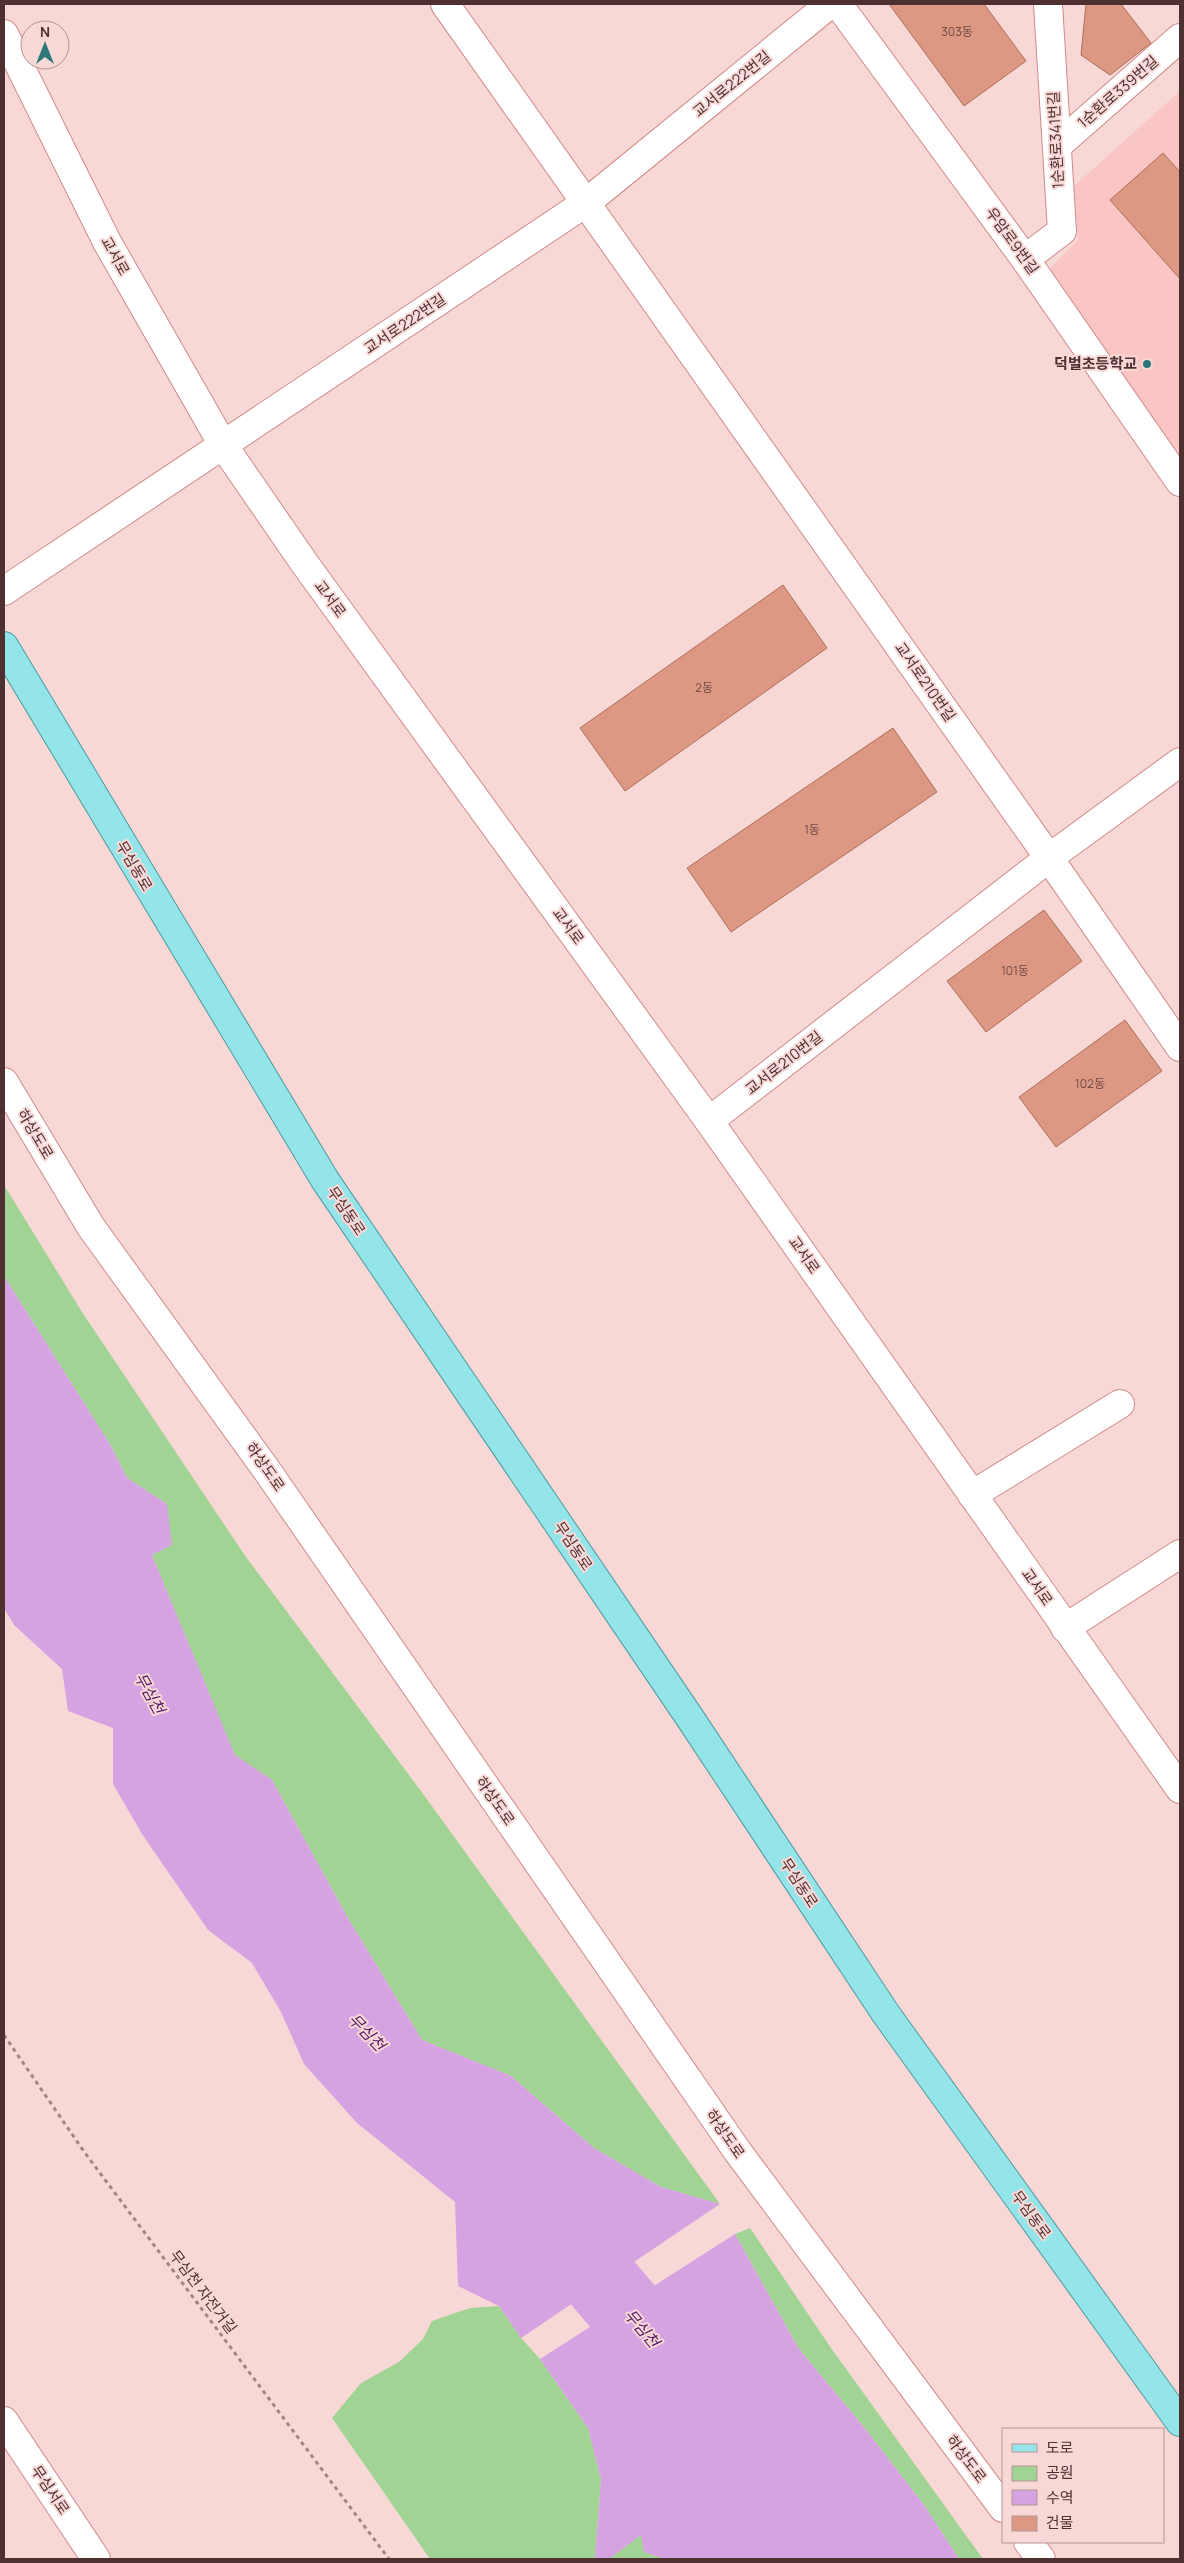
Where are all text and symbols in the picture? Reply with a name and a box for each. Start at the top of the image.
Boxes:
north arrow [20,20,70,70]
text: N [40,22,50,41]
house number: 303동 [941,23,973,40]
street label: 교서로222번길 [688,46,775,122]
street label: 1순환로339번길 [1073,51,1163,133]
street label: 1순환로341번길 [1042,91,1069,189]
street label: 우암로9번길 [981,203,1044,279]
street label: 교서로 [96,233,135,279]
street label: 교서로222번길 [360,288,450,359]
place label: 덕벌초등학교 [1054,353,1137,374]
marker: 덕벌초등학교 [1141,358,1153,370]
street label: 교서로 [310,576,351,622]
street label: 교서로210번길 [890,638,961,726]
house number: 2동 [695,679,713,696]
house number: 1동 [804,821,820,838]
street label: 무심동로 [111,837,158,895]
street label: 교서로 [548,903,589,949]
house number: 101동 [1001,962,1029,979]
street label: 교서로210번길 [741,1026,827,1099]
house number: 102동 [1075,1075,1105,1092]
street label: 하상도로 [12,1105,59,1163]
street label: 무심동로 [322,1182,371,1239]
street label: 교서로 [784,1232,825,1278]
street label: 하상도로 [241,1438,290,1495]
street label: 무심동로 [549,1517,598,1574]
street label: 교서로 [1017,1564,1058,1610]
water label: 무심천 [130,1668,171,1720]
street label: 하상도로 [471,1772,520,1829]
street label: 무심동로 [776,1854,823,1912]
water label: 무심천 [344,2008,392,2057]
street label: 하상도로 [701,2105,750,2162]
street label: 무심동로 [1007,2186,1056,2243]
street label: 무심천 자전거길 [165,2246,242,2338]
water label: 무심천 [619,2304,666,2354]
legend [1002,2428,1164,2543]
street label: 하상도로 [941,2430,991,2487]
text: 도로 [1046,2437,1074,2458]
street label: 무심서로 [26,2461,75,2518]
text: 공원 [1046,2462,1074,2483]
text: 수역 [1046,2487,1074,2508]
text: 건물 [1046,2512,1074,2533]

